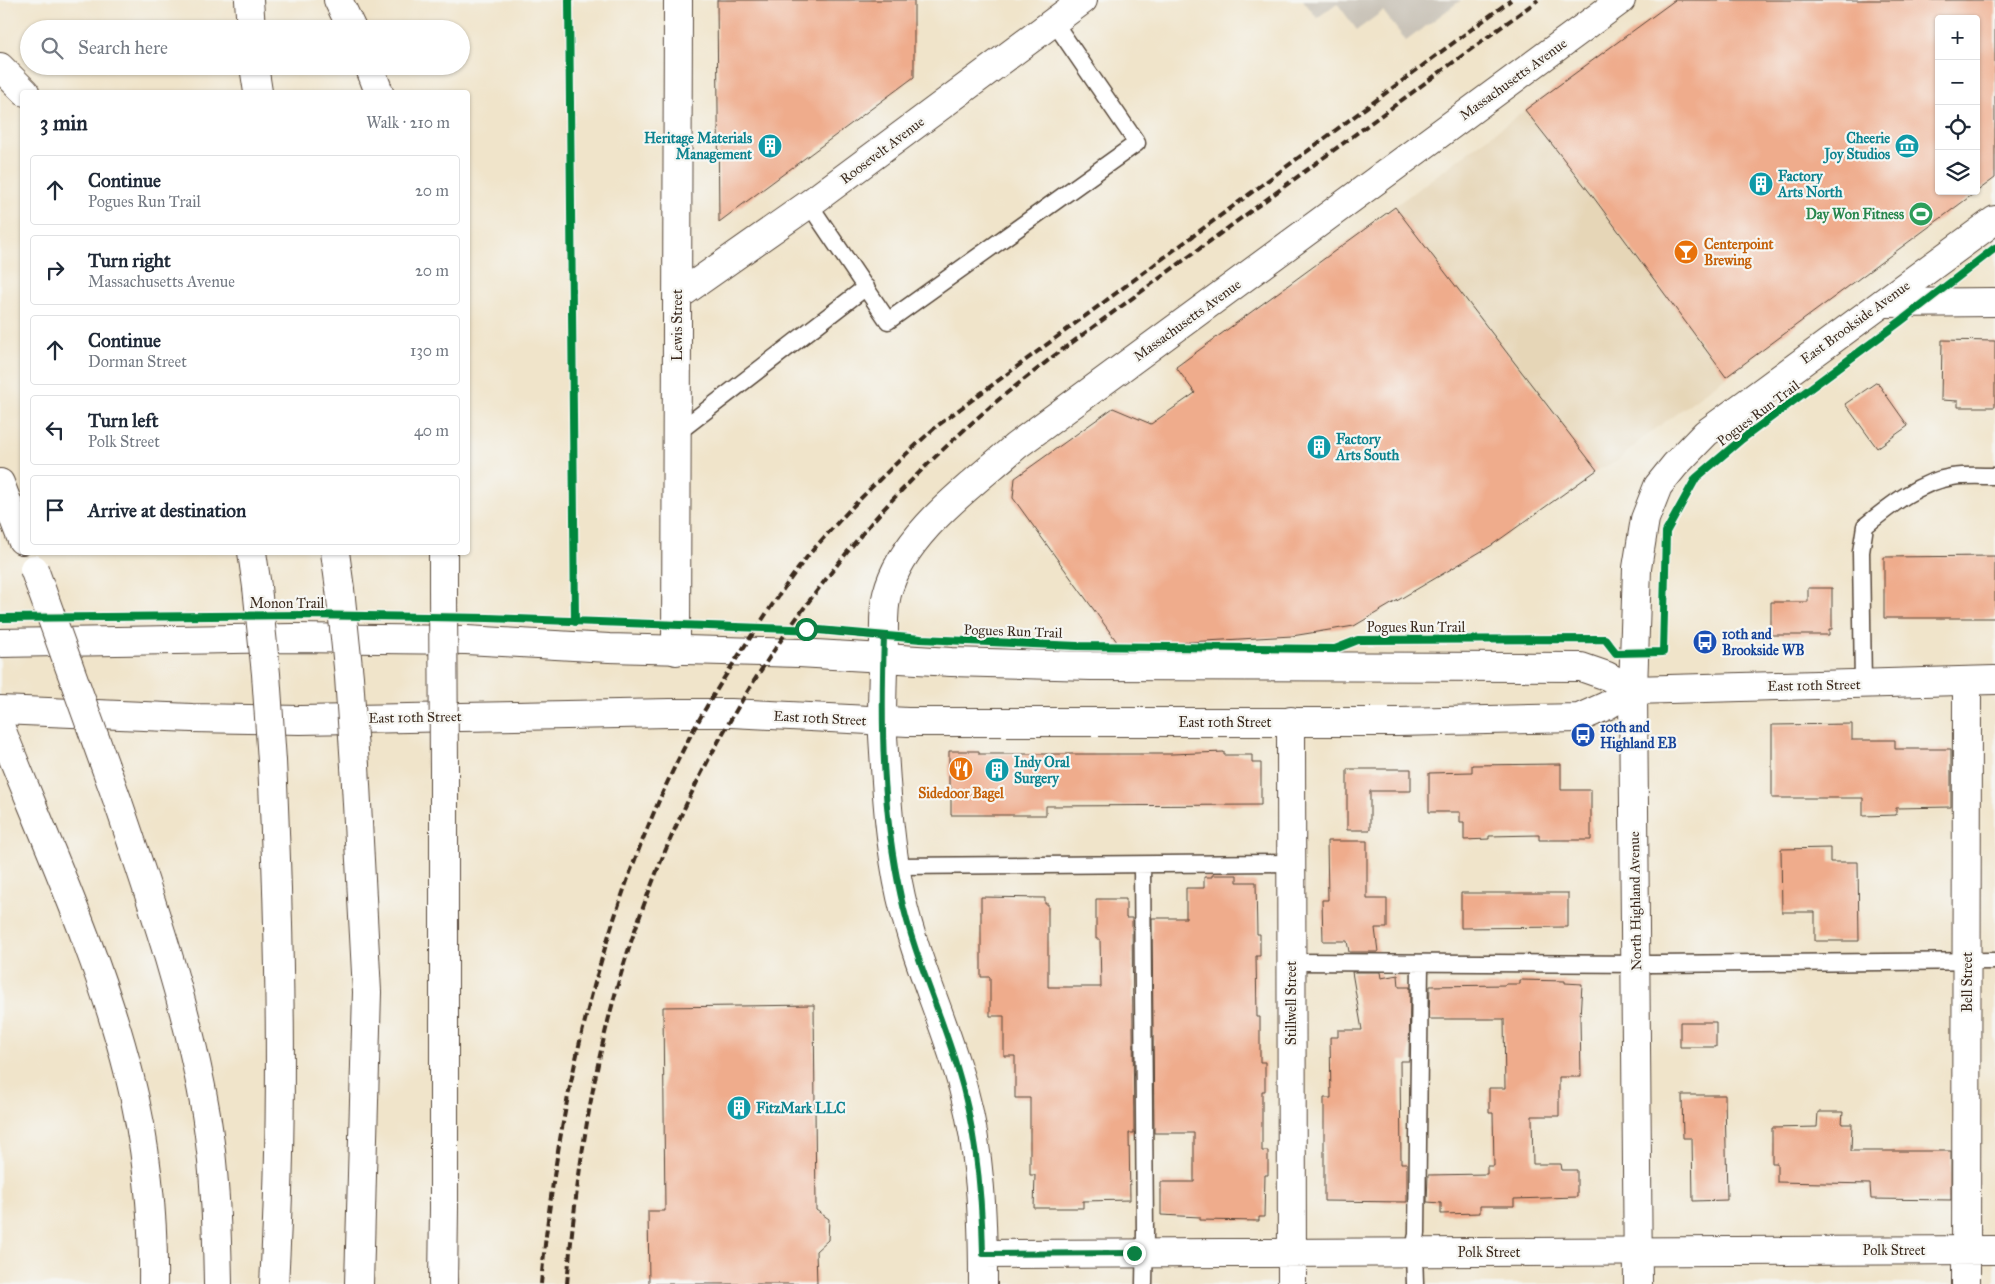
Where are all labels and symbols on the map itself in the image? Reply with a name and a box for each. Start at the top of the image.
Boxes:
street label: Massachusetts Avenue [1456,35,1570,124]
street label: Roosevelt Avenue [837,113,928,188]
place label: Heritage Materials Management [644,130,752,164]
place label: Cheerie Joy Studios [1822,130,1890,164]
building icon: Heritage Materials Management [757,133,783,159]
museum icon: Cheerie Joy Studios [1894,133,1920,159]
place label: Factory Arts North [1777,168,1843,201]
building icon: Factory Arts North [1748,171,1774,197]
sports icon: Day Won Fitness [1908,201,1934,227]
place label: Day Won Fitness [1806,206,1904,224]
place label: Centerpoint Brewing [1704,236,1773,270]
bar icon: Centerpoint Brewing [1673,239,1699,265]
street label: Massachusetts Avenue [1130,276,1244,365]
street label: East Brookside Avenue [1797,277,1913,368]
street label: Lewis Street [669,289,686,361]
street label: Pogues Run Trail [1714,377,1803,450]
place label: Factory Arts South [1335,431,1399,464]
building icon: Factory Arts South [1306,434,1332,460]
street label: Monon Trail [250,595,325,612]
route start [795,618,818,641]
street label: Pogues Run Trail [1367,619,1466,636]
street label: Pogues Run Trail [963,621,1063,642]
place label: 10th and Brookside WB [1722,626,1804,659]
bus stop icon: 10th and Brookside WB [1692,629,1718,655]
street label: East 10th Street [1767,676,1861,695]
street label: East 10th Street [368,708,462,727]
street label: East 10th Street [773,708,867,729]
street label: East 10th Street [1178,714,1272,731]
place label: 10th and Highland EB [1600,719,1677,753]
bus stop icon: 10th and Highland EB [1570,722,1596,748]
place label: Indy Oral Surgery [1014,754,1071,788]
restaurant icon: Sidedoor Bagel [948,756,974,782]
building icon: Indy Oral Surgery [984,757,1010,783]
place label: Sidedoor Bagel [918,785,1005,803]
street label: North Highland Avenue [1626,831,1645,971]
street label: Bell Street [1959,952,1976,1012]
street label: Stillwell Street [1283,961,1300,1045]
building icon: FitzMark LLC [726,1095,752,1121]
place label: FitzMark LLC [756,1100,846,1117]
route end [1123,1242,1146,1265]
street label: Polk Street [1863,1242,1925,1259]
street label: Polk Street [1458,1244,1520,1261]

